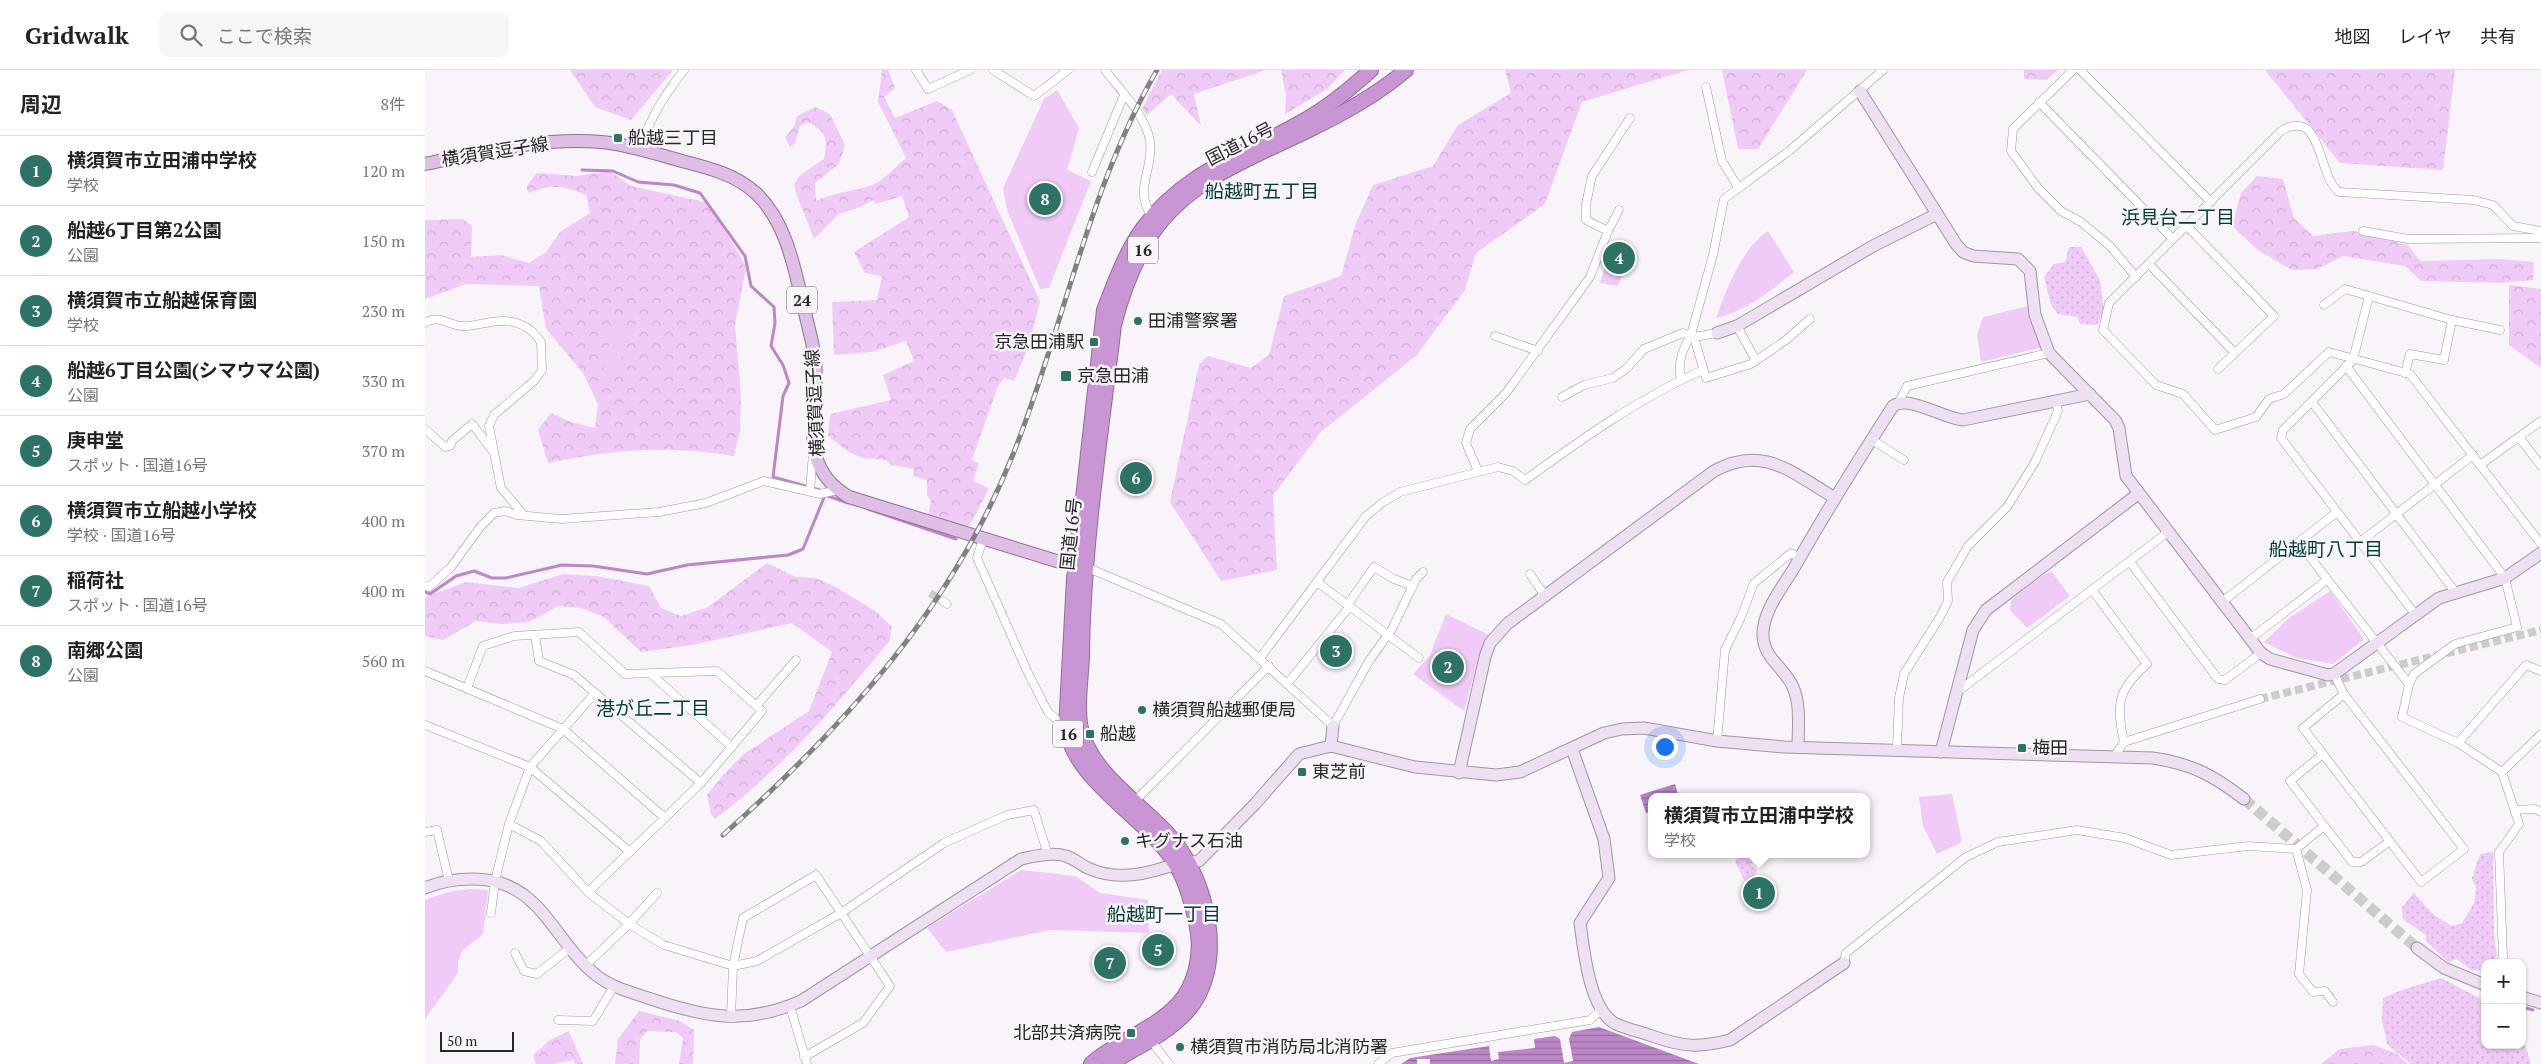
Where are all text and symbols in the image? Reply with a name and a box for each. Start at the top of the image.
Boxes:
search box [159,12,509,57]
text: Gridwalk [25,19,129,51]
icon: search [177,21,205,49]
text: ここで検索 [217,23,312,48]
text: 地図 [2335,24,2371,48]
text: レイヤ [2399,24,2452,48]
text: 共有 [2480,24,2516,48]
text: 周辺 [20,90,62,118]
text: 8件 [380,93,405,115]
street label: 国道16号 [1201,116,1278,170]
place label: 船越三丁目 [628,125,718,149]
street label: 横須賀逗子線 [440,131,550,171]
marker: 船越三丁目 [612,132,624,144]
text: 横須賀市立田浦中学校 [67,147,257,172]
text: 1 [31,160,41,182]
text: 120 m [362,160,405,182]
text: 学校 [67,174,99,196]
district label: 船越町五丁目 [1205,178,1319,203]
pin: 8 [1029,180,1061,218]
district label: 浜見台二丁目 [2121,204,2235,229]
text: 船越6丁目第2公園 [67,217,221,242]
text: 2 [31,230,41,252]
text: 150 m [362,230,405,252]
road number: 16 [1128,236,1158,264]
pin: 4 [1603,239,1635,277]
text: 公園 [67,244,99,266]
road number: 24 [787,286,817,314]
text: 横須賀市立船越保育園 [67,287,257,312]
text: 3 [31,300,41,322]
text: 230 m [362,300,405,322]
place label: 田浦警察署 [1148,308,1238,332]
text: 学校 [67,314,99,336]
marker: 田浦警察署 [1132,315,1144,327]
place label: 京急田浦駅 [994,329,1084,353]
marker: 京急田浦駅 [1088,336,1100,348]
street label: 横須賀逗子線 [799,348,829,458]
text: 船越6丁目公園(シマウマ公園) [67,357,320,382]
place label: 京急田浦 [1077,363,1149,387]
marker: 京急田浦 [1059,369,1073,383]
text: 4 [31,370,41,392]
text: 330 m [362,370,405,392]
text: 公園 [67,384,99,406]
text: 庚申堂 [67,427,124,452]
text: 5 [31,440,41,462]
text: 370 m [362,440,405,462]
text: スポット · 国道16号 [67,454,208,476]
pin: 6 [1120,459,1152,497]
street label: 国道16号 [1054,496,1086,572]
text: 横須賀市立船越小学校 [67,497,257,522]
text: 6 [31,510,41,532]
text: 400 m [362,510,405,532]
text: 学校 · 国道16号 [67,524,176,546]
district label: 船越町八丁目 [2269,536,2383,561]
text: 稲荷社 [67,567,124,592]
text: 7 [31,580,41,602]
text: 400 m [362,580,405,602]
text: スポット · 国道16号 [67,594,208,616]
pin: 3 [1320,632,1352,670]
text: 南郷公園 [67,637,143,662]
pin: 2 [1432,648,1464,686]
text: 8 [31,650,41,672]
text: 560 m [362,650,405,672]
text: 公園 [67,664,99,686]
district label: 港が丘二丁目 [596,695,710,720]
place label: 横須賀船越郵便局 [1152,697,1296,721]
marker: 横須賀船越郵便局 [1136,704,1148,716]
road number: 16 [1053,721,1083,748]
place label: 船越 [1100,721,1136,745]
marker: 船越 [1084,728,1096,740]
your location [1652,734,1678,760]
place label: 梅田 [2032,735,2068,759]
marker: 梅田 [2016,742,2028,754]
place label: 東芝前 [1312,759,1366,783]
marker: 東芝前 [1296,766,1308,778]
popup [1648,793,1870,858]
text: 横須賀市立田浦中学校 [1664,802,1854,827]
place label: キグナス石油 [1135,828,1243,852]
text: 学校 [1664,829,1696,851]
marker: キグナス石油 [1119,835,1131,847]
pin: 1 [1743,874,1775,912]
district label: 船越町一丁目 [1107,901,1221,926]
pin: 5 [1142,931,1174,969]
pin: 7 [1094,944,1126,982]
map controls [2481,959,2526,1049]
button: + [2481,959,2526,1004]
button: − [2481,1004,2526,1049]
place label: 北部共済病院 [1013,1020,1121,1044]
marker: 北部共済病院 [1125,1027,1137,1039]
scale bar [440,1029,514,1052]
text: 50 m [447,1031,477,1050]
place label: 横須賀市消防局北消防署 [1190,1034,1388,1058]
marker: 横須賀市消防局北消防署 [1174,1041,1186,1053]

